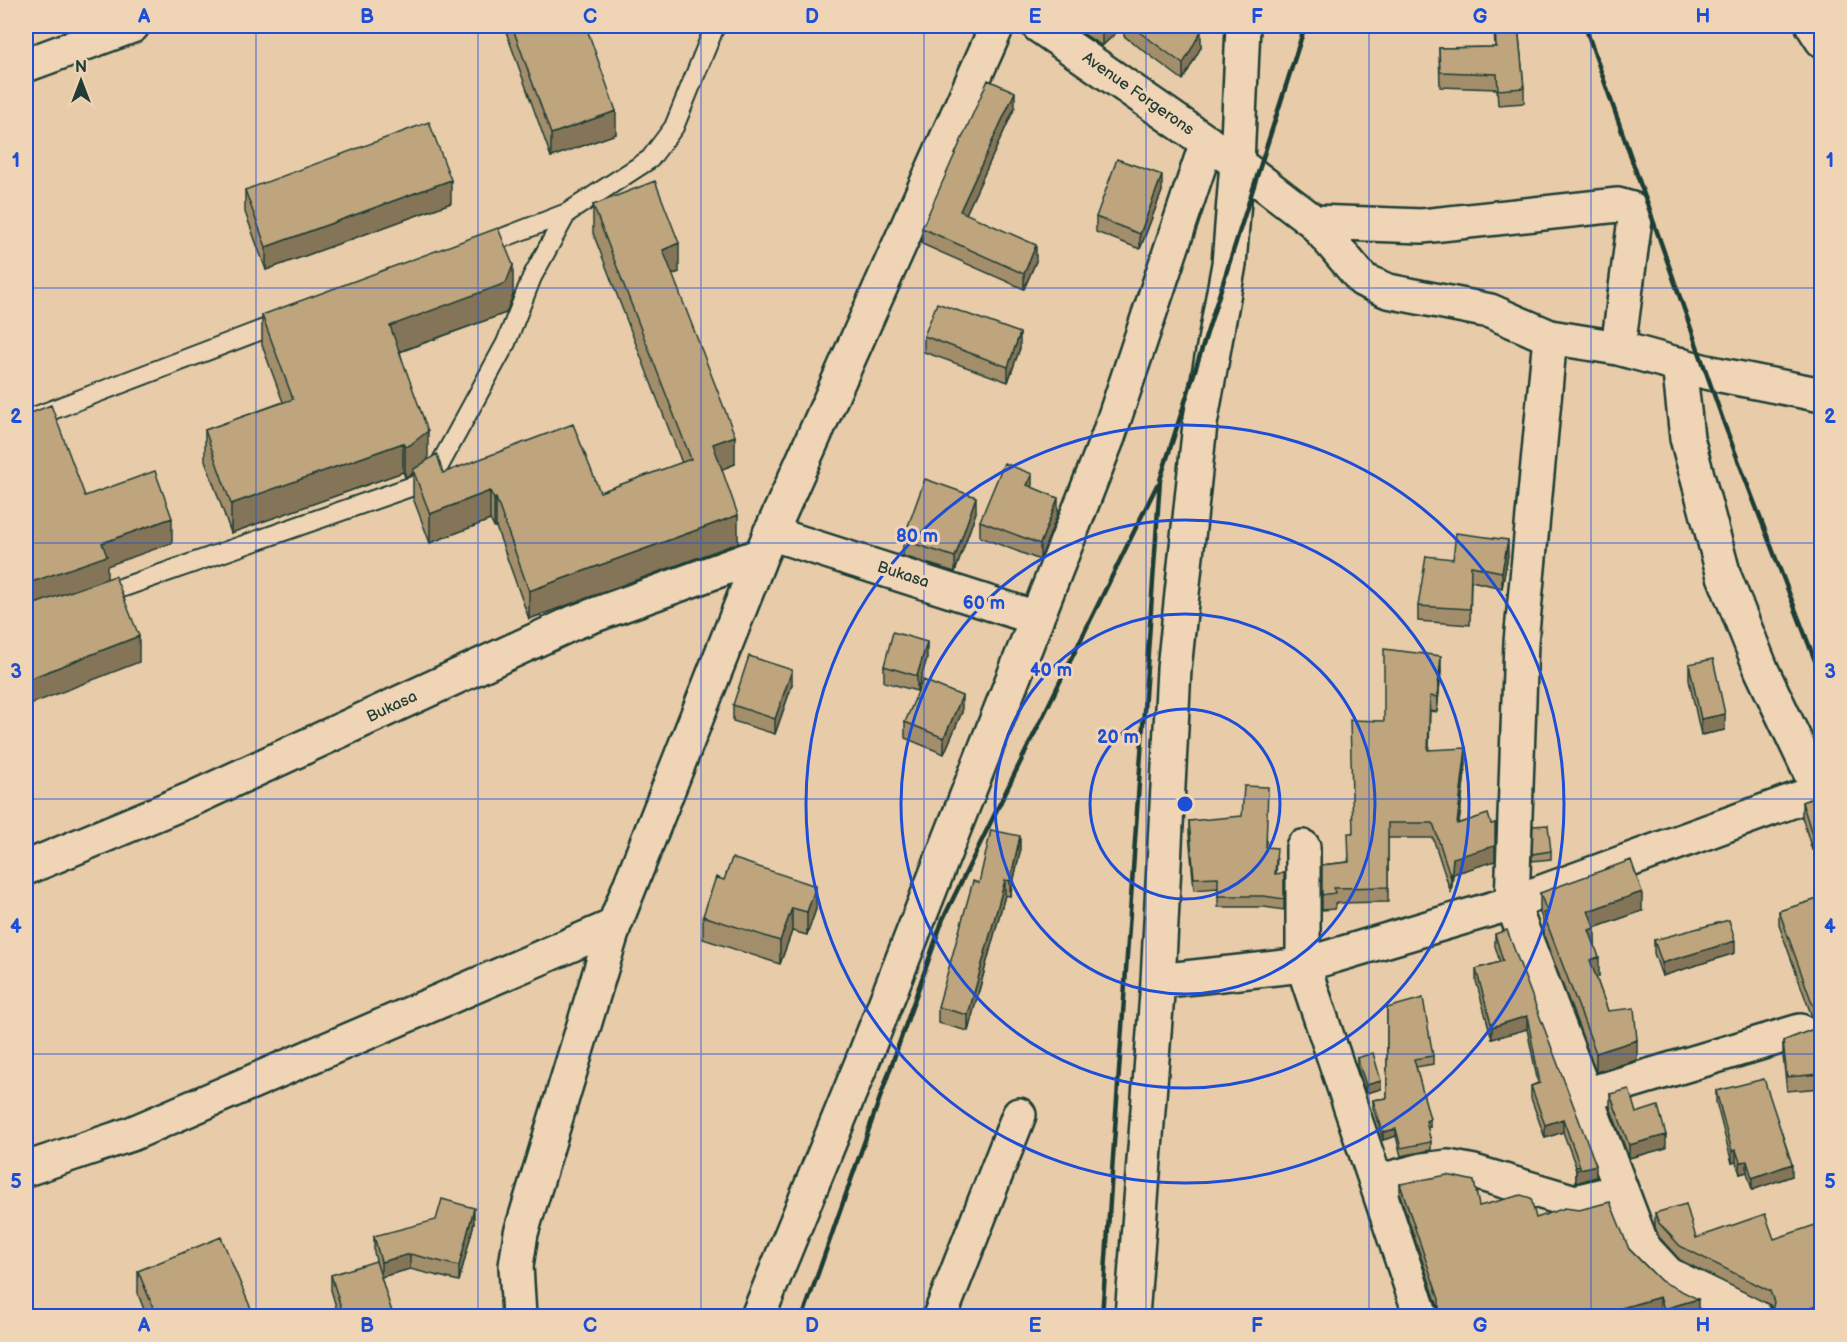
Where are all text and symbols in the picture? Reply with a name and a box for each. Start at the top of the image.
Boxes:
text: A [137,5,151,29]
text: B [360,5,374,29]
text: C [583,5,597,29]
text: D [805,5,819,29]
text: E [1029,5,1042,29]
text: F [1251,5,1263,29]
text: G [1473,5,1488,29]
text: H [1696,5,1710,29]
street label: Avenue Forgerons [1079,48,1198,140]
north arrow [51,51,111,111]
text: N [75,58,87,77]
text: 1 [12,149,20,173]
text: 1 [1826,149,1834,173]
text: 2 [10,405,22,429]
text: 2 [1824,405,1836,429]
text: 80 m [896,526,938,547]
street label: Bukasa [875,558,931,592]
text: 60 m [963,593,1005,614]
text: 3 [10,660,22,684]
text: 40 m [1030,660,1072,681]
text: 3 [1824,660,1836,684]
street label: Bukasa [364,687,420,727]
text: 20 m [1097,727,1139,748]
centre of rings [1175,794,1195,814]
text: 4 [10,915,22,939]
text: 4 [1824,915,1836,939]
text: 5 [10,1170,22,1194]
text: 5 [1824,1170,1836,1194]
text: A [137,1314,151,1338]
text: B [360,1314,374,1338]
text: C [583,1314,597,1338]
text: D [805,1314,819,1338]
text: E [1029,1314,1042,1338]
text: F [1251,1314,1263,1338]
text: G [1473,1314,1488,1338]
text: H [1696,1314,1710,1338]

